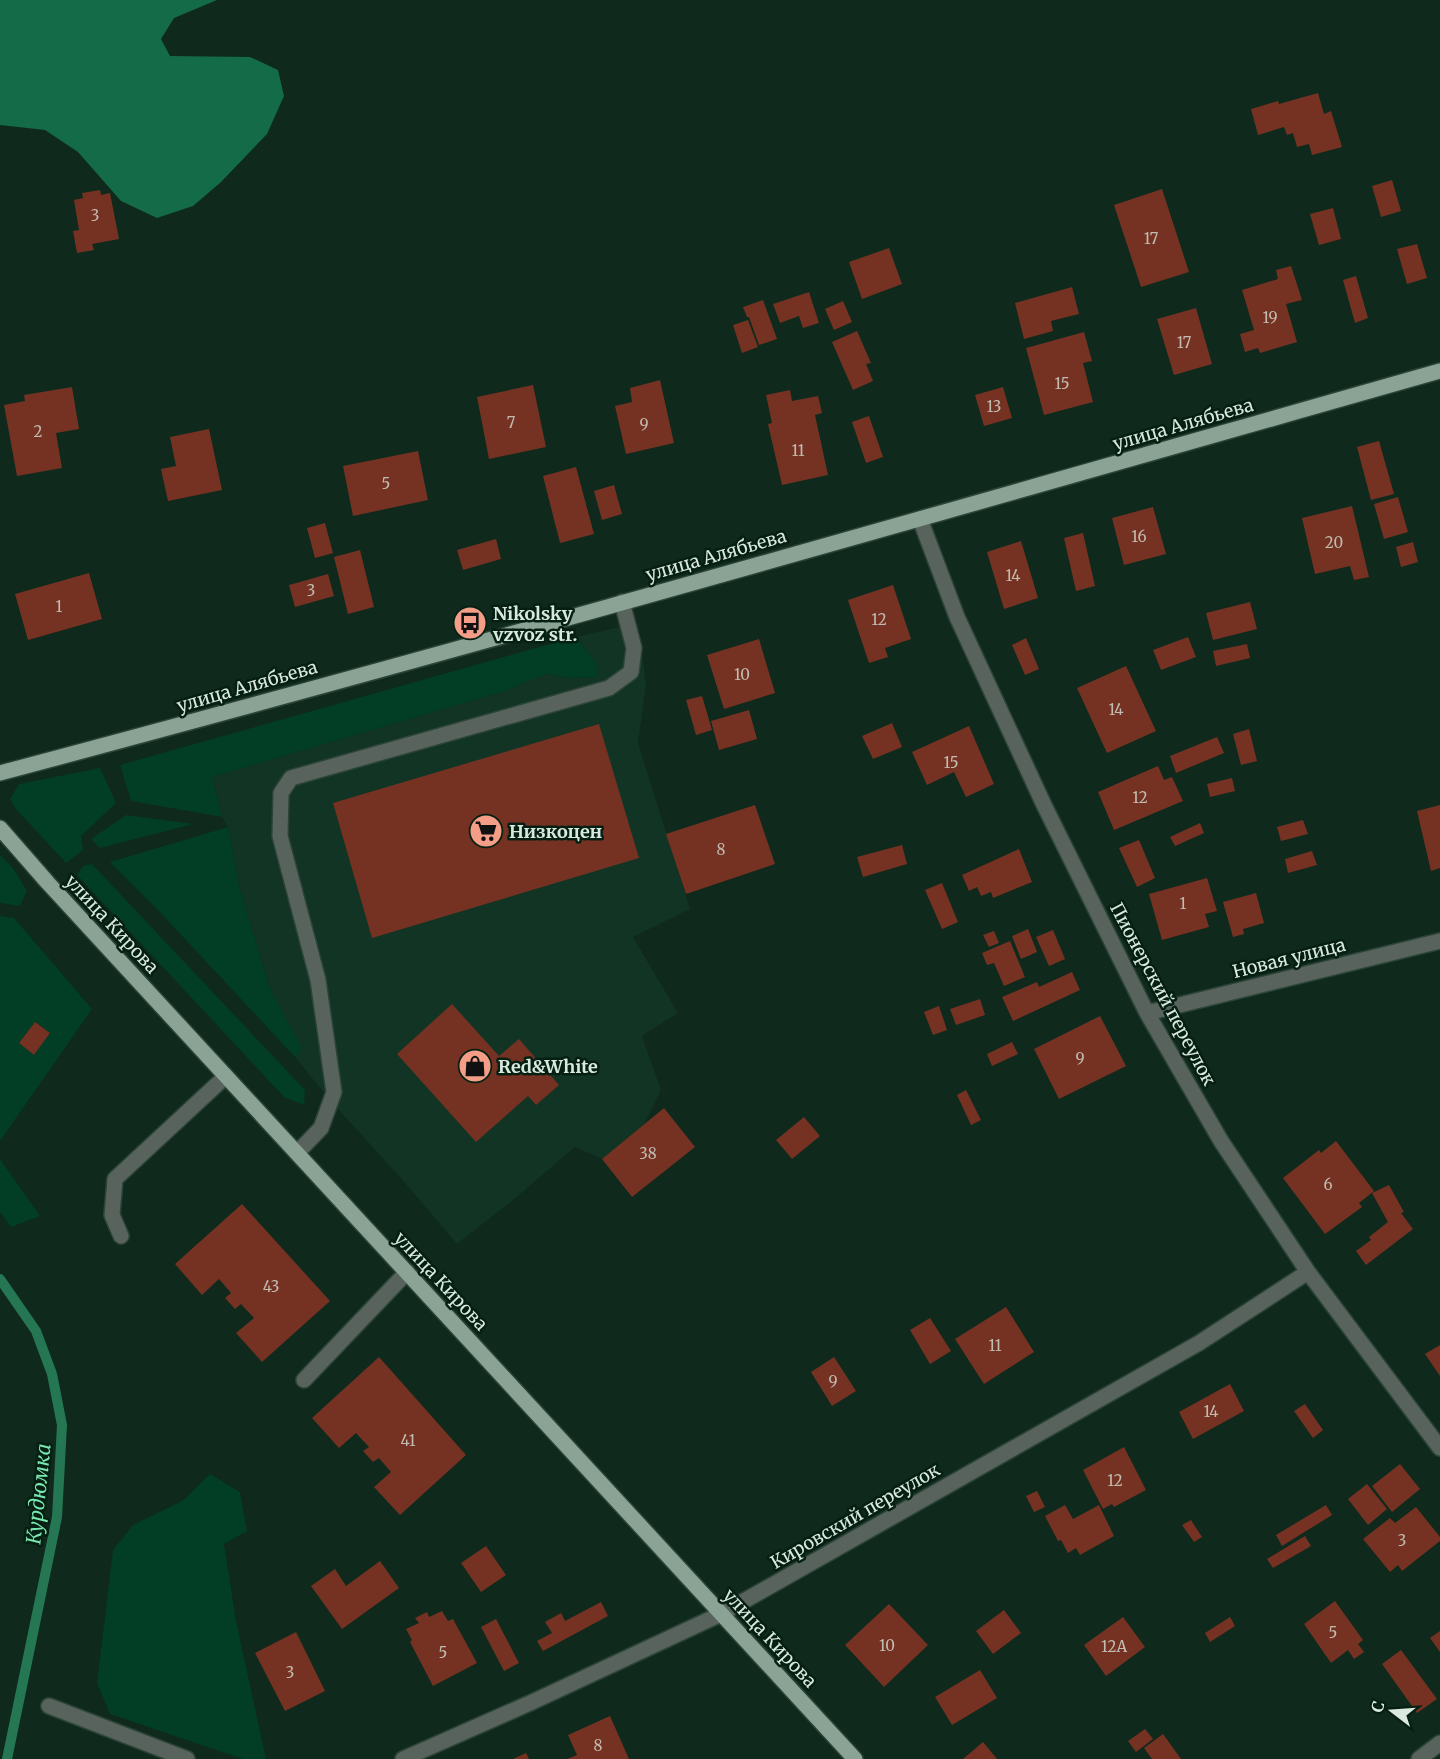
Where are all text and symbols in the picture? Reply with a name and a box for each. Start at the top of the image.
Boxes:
house number: 3 [91,206,99,225]
house number: 17 [1144,229,1159,248]
house number: 19 [1262,308,1278,327]
house number: 17 [1177,333,1192,352]
house number: 15 [1054,374,1070,393]
street label: улица Алябьева [1110,393,1256,455]
house number: 13 [987,397,1001,416]
house number: 7 [507,413,516,432]
house number: 9 [639,415,649,434]
house number: 2 [34,422,43,441]
house number: 11 [791,441,805,460]
house number: 5 [382,474,390,493]
street label: улица Алябьева [643,524,789,586]
house number: 16 [1131,527,1147,546]
house number: 20 [1325,533,1343,552]
house number: 14 [1005,566,1021,585]
house number: 3 [307,581,315,600]
house number: 1 [56,597,63,616]
place label: Nikolsky vzvoz str. [492,602,577,646]
bus stop icon: Nikolsky vzvoz str. [452,605,488,641]
house number: 12 [871,610,887,629]
street label: улица Алябьева [174,655,320,717]
house number: 10 [734,665,750,684]
house number: 14 [1108,700,1124,719]
house number: 15 [943,753,959,772]
house number: 12 [1132,788,1148,807]
supermarket icon: Низкоцен [468,813,504,849]
place label: Низкоцен [509,820,603,843]
house number: 8 [717,840,726,859]
street label: улица Кирова [60,870,164,979]
house number: 1 [1180,894,1187,913]
street label: Пионерский переулок [1105,899,1221,1090]
street label: Новая улица [1230,933,1348,983]
shop icon: Red&White [457,1048,493,1084]
house number: 9 [1075,1049,1085,1068]
place label: Red&White [498,1055,598,1078]
house number: 38 [639,1144,657,1163]
house number: 6 [1323,1175,1333,1194]
street label: улица Кирова [389,1227,493,1336]
house number: 43 [263,1277,279,1296]
house number: 11 [988,1336,1002,1355]
house number: 9 [828,1372,838,1391]
house number: 14 [1203,1402,1219,1421]
house number: 41 [401,1431,416,1450]
water label: Курдюмка [20,1442,56,1546]
street label: Кировский переулок [766,1458,944,1574]
house number: 12 [1107,1471,1123,1490]
house number: 3 [1398,1531,1406,1550]
street label: улица Кирова [718,1584,822,1693]
house number: 5 [1329,1623,1337,1642]
house number: 10 [879,1636,895,1655]
house number: 12А [1101,1637,1128,1656]
house number: 5 [439,1643,447,1662]
house number: 3 [286,1663,294,1682]
north arrow [1362,1681,1422,1741]
text: С [1367,1699,1389,1715]
house number: 8 [594,1736,603,1755]

